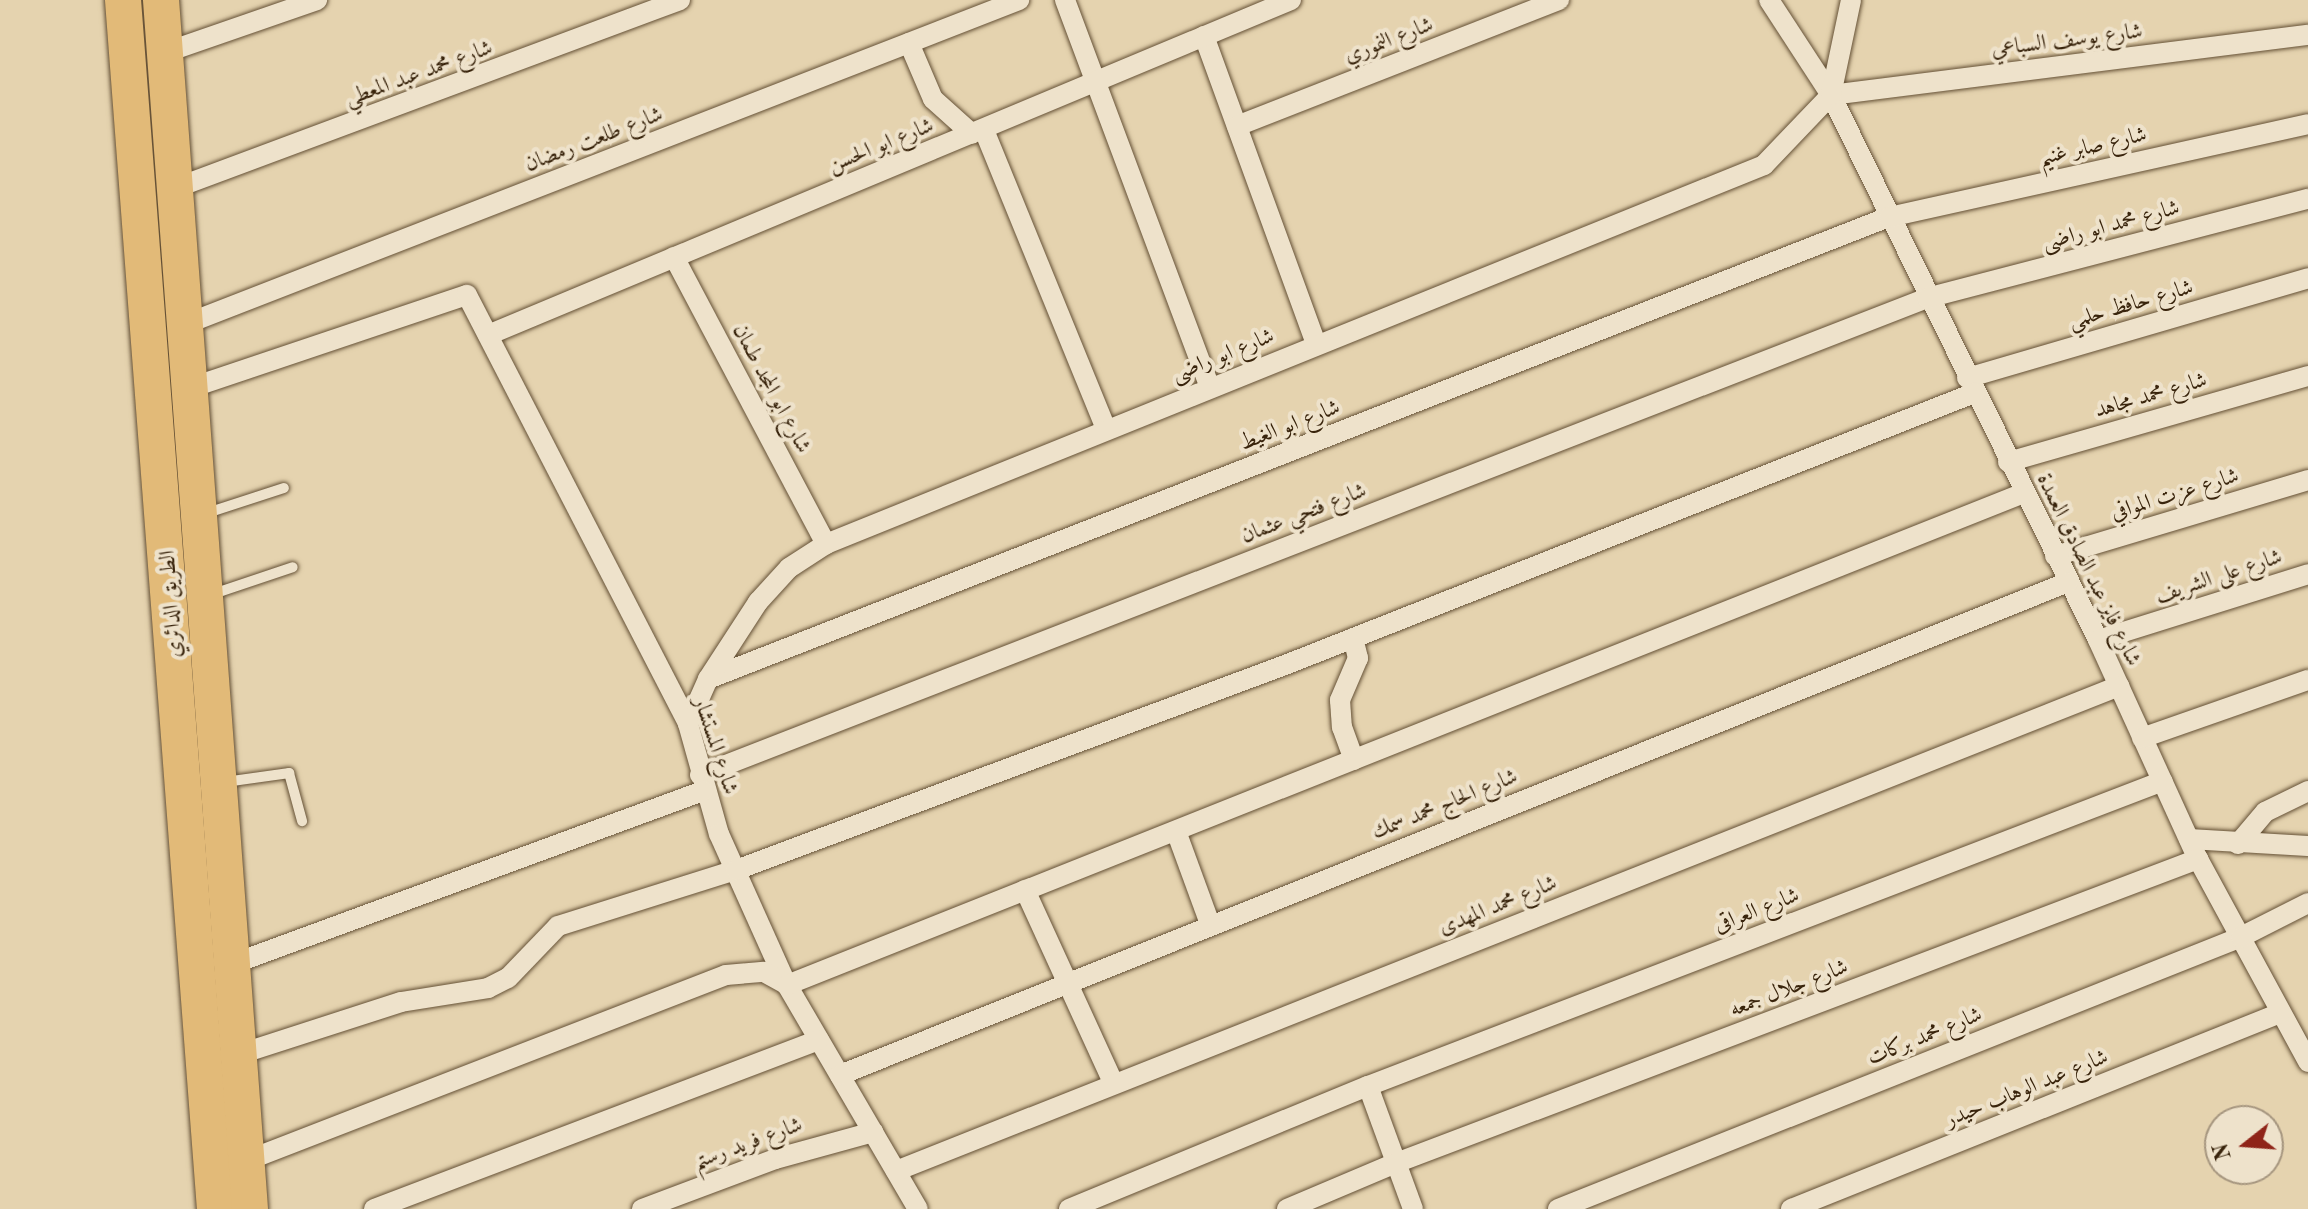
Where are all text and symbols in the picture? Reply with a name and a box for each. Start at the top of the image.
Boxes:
street label: شارع النموري [1341,12,1437,70]
street label: شارع يوسف السباعي [1990,19,2144,63]
street label: شارع محمد عبد المعطي [342,35,496,113]
street label: شارع طلعت رمضان [521,102,667,178]
street label: شارع ابو الحسن [824,113,938,179]
street label: شارع صابر غنيم [2037,122,2149,172]
street label: شارع محمد ابو راضى [2039,195,2183,257]
street label: شارع حافظ حلمي [2066,275,2196,335]
street label: شارع ابو المجد طمان [726,320,816,458]
street label: شارع ابو راضى [1168,323,1278,389]
street label: شارع محمد مجاهد [2092,367,2210,425]
street label: شارع ابو الغيط [1236,395,1344,457]
street label: شارع عزت الموافي [2108,463,2242,527]
street label: شارع فايز عبد الصادق العمدة [2030,469,2146,671]
street label: شارع فتحي عثمان [1237,478,1371,550]
street label: شارع على الشريف [2152,544,2286,610]
street label: الطريق الدائري [155,549,189,659]
street label: شارع المستشار [687,694,743,798]
street label: شارع الحاج محمد سمك [1368,764,1522,846]
street label: شارع محمد المهدى [1435,870,1561,942]
street label: شارع العراقى [1711,883,1803,939]
street label: شارع جلال جمعه [1726,954,1852,1024]
street label: شارع محمد بركات [1864,1002,1986,1072]
street label: شارع عبد الوهاب حيدر [1942,1044,2112,1134]
north arrow [2204,1105,2284,1185]
street label: شارع فريد رستم [690,1112,806,1176]
text: N [2210,1140,2236,1163]

